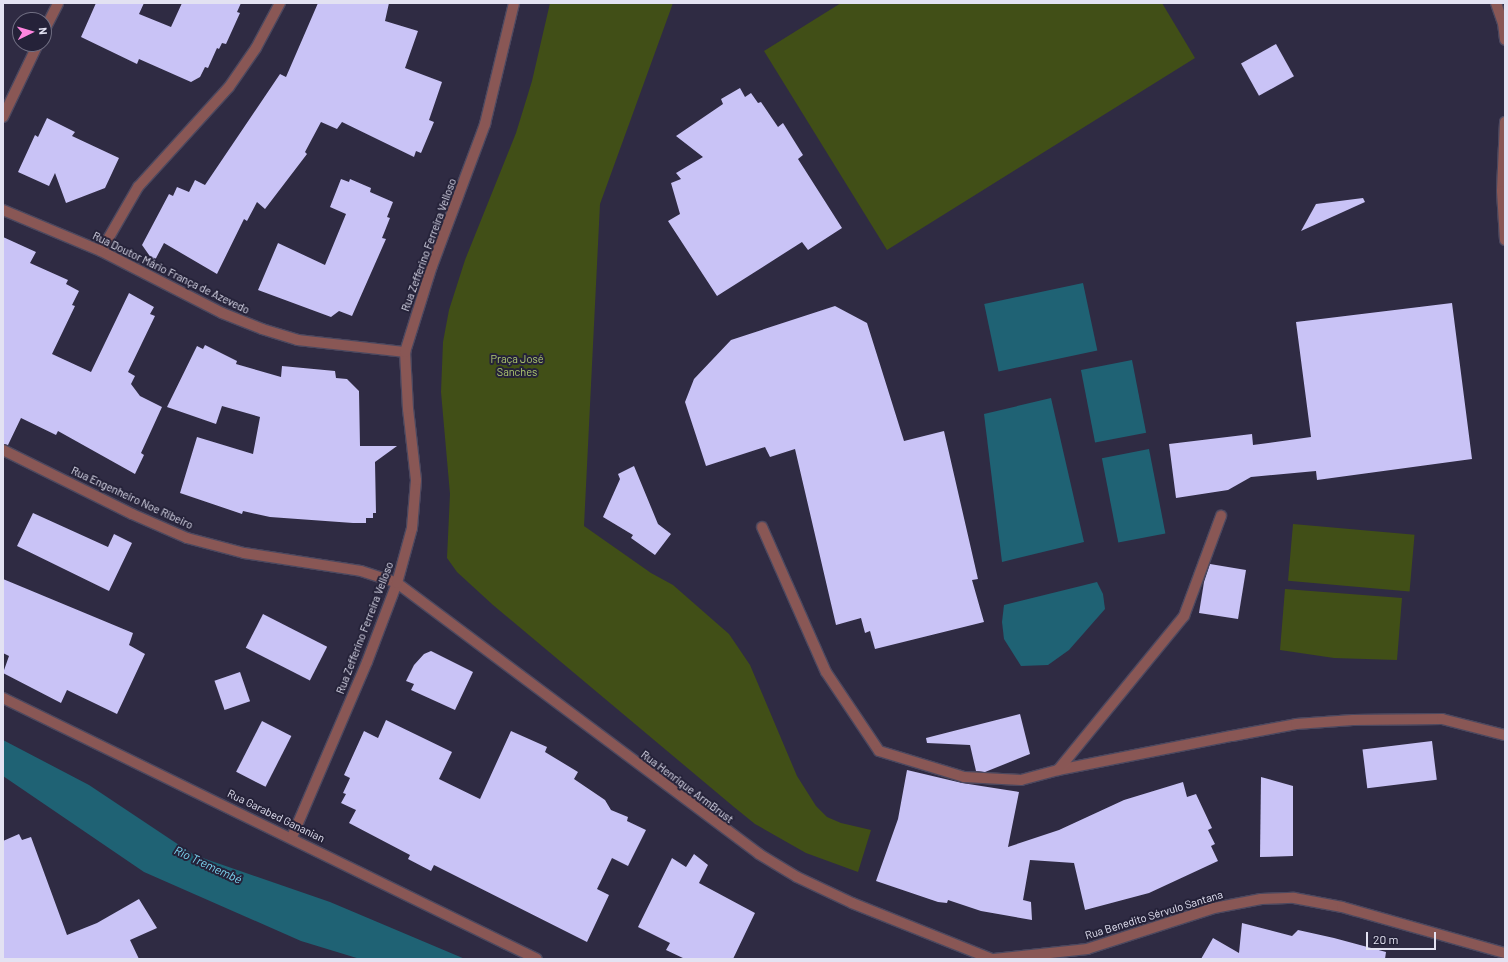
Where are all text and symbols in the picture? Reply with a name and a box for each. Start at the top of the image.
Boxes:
north arrow [12,12,52,52]
text: N [37,27,50,35]
street label: Rua Zefferino Ferreira Velloso [399,177,459,313]
street label: Rua Doutor Mário França de Azevedo [90,229,252,317]
park label: Praça José Sanches [490,353,544,379]
street label: Rua Engenheiro Noe Ribeiro [69,464,195,532]
street label: Rua Zefferino Ferreira Velloso [334,560,396,696]
street label: Rua Henrique ArmBrust [638,748,736,826]
street label: Rua Garabed Gananian [225,787,327,845]
water label: Rio Tremembé [172,843,244,887]
street label: Rua Benedito Sérvulo Santana [1084,888,1224,942]
scale bar [1368,924,1438,950]
text: 20 m [1373,932,1399,946]

